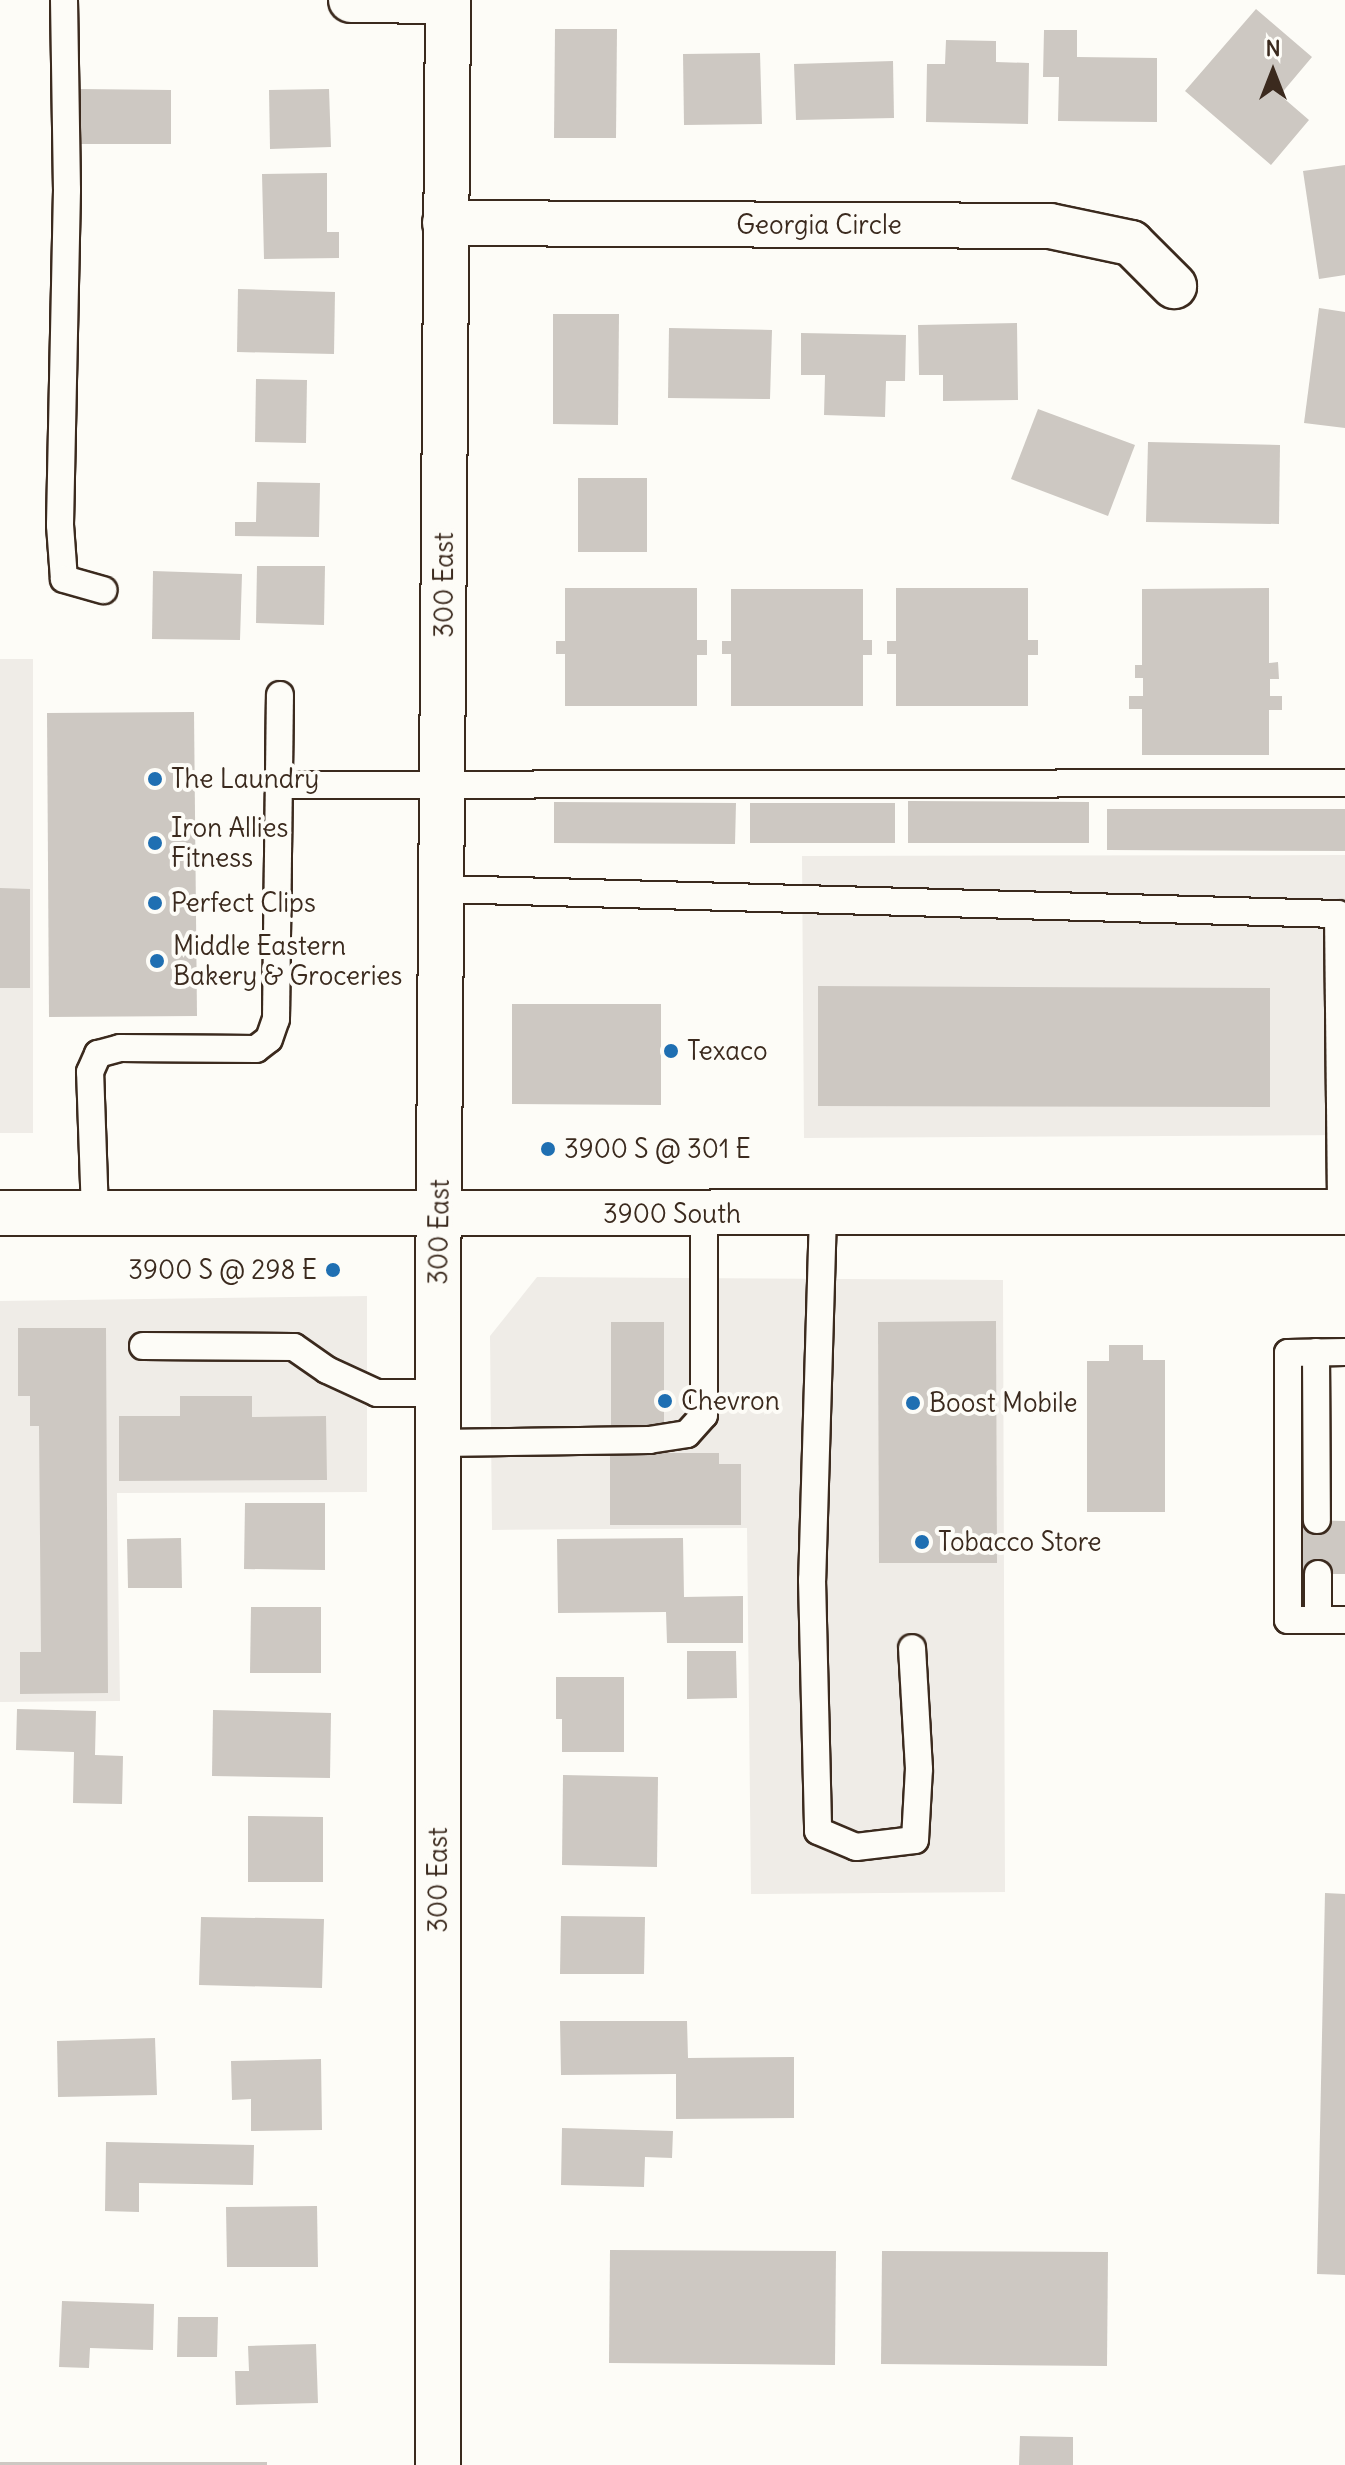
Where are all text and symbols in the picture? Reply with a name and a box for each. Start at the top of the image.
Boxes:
north arrow [1233,32,1313,112]
text: N [1265,34,1281,62]
street label: Georgia Circle [736,209,902,241]
street label: 300 East [428,532,460,638]
place label: The Laundry [171,763,319,795]
marker: The Laundry [146,770,164,788]
place label: Iron Allies Fitness [171,812,288,874]
marker: Iron Allies Fitness [146,834,164,852]
place label: Perfect Clips [171,887,316,919]
marker: Perfect Clips [146,894,164,912]
place label: Middle Eastern Bakery & Groceries [173,930,402,992]
marker: Middle Eastern Bakery & Groceries [148,952,166,970]
place label: Texaco [687,1035,768,1067]
marker: Texaco [662,1042,680,1060]
place label: 3900 S @ 301 E [564,1133,751,1165]
marker: 3900 S @ 301 E [539,1140,557,1158]
street label: 300 East [422,1179,456,1285]
street label: 3900 South [603,1198,741,1230]
place label: 3900 S @ 298 E [128,1254,317,1286]
marker: 3900 S @ 298 E [324,1261,342,1279]
place label: Chevron [681,1385,780,1417]
place label: Boost Mobile [929,1387,1078,1419]
marker: Chevron [656,1392,674,1410]
marker: Boost Mobile [904,1394,922,1412]
place label: Tobacco Store [938,1526,1102,1558]
marker: Tobacco Store [913,1533,931,1551]
street label: 300 East [422,1827,454,1933]

